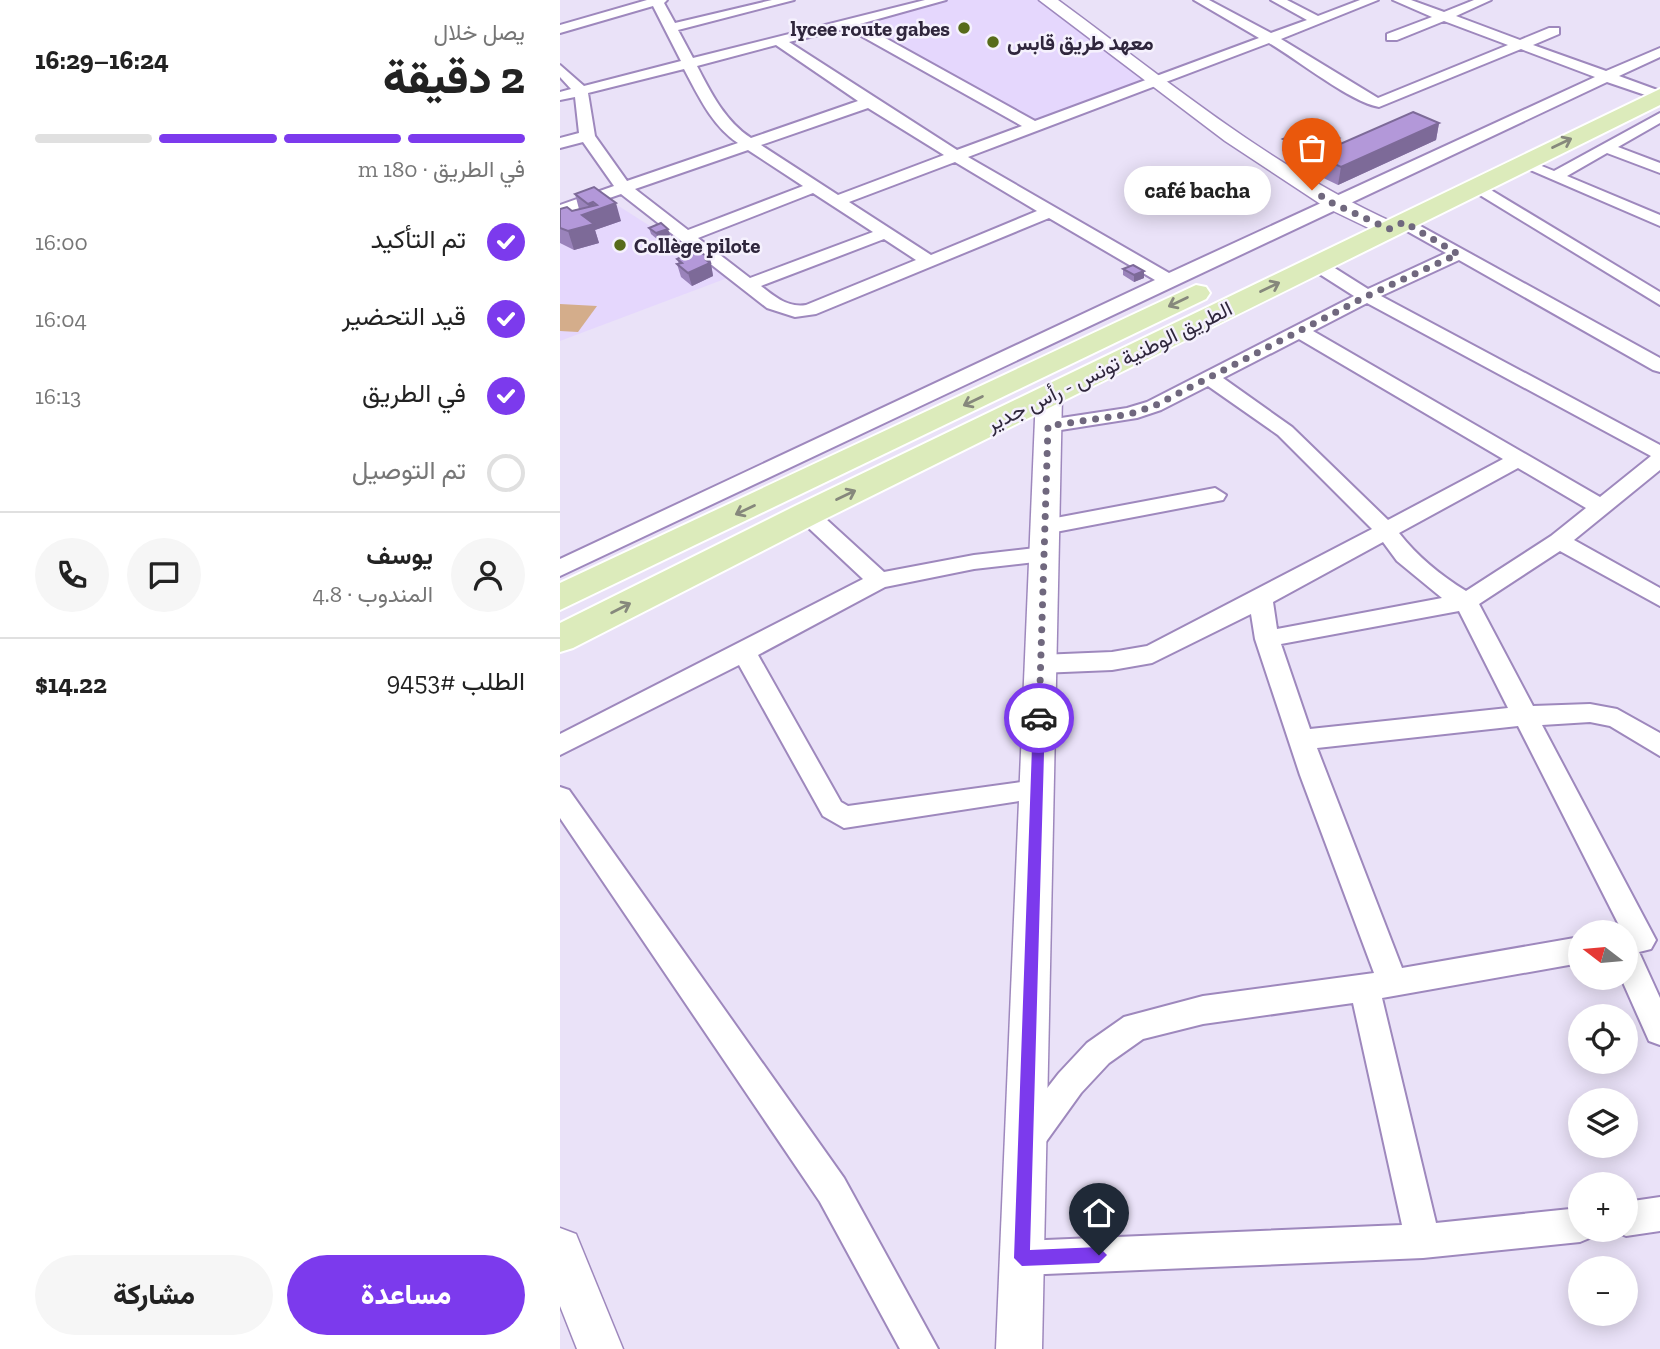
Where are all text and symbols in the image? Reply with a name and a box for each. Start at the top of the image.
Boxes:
place label: lycee route gabes [790,16,950,41]
text: يصل خلال [433,18,525,46]
marker: lycee route gabes [956,20,972,36]
place label: معهد طريق قابس [1007,30,1154,56]
marker: معهد طريق قابس [985,34,1001,50]
text: 16:24–16:29 [35,44,169,76]
text: 2 دقيقة [383,50,525,105]
pin [1282,118,1342,190]
icon: bag [1293,129,1331,167]
one-way arrow [1551,136,1572,149]
text: في الطريق · 180 m [358,155,525,183]
callout: café bacha [1123,166,1270,214]
text: café bacha [1145,176,1250,204]
text: تم التأكيد [371,223,466,255]
icon: check [487,223,525,261]
text: 16:00 [35,228,88,256]
place label: Collège pilote [634,233,760,258]
marker: Collège pilote [612,237,628,253]
one-way arrow [1259,279,1280,293]
street label: الطريق الوطنية تونس - رأس جدير [981,295,1236,438]
one-way arrow [1168,296,1189,310]
text: قيد التحضير [342,300,466,332]
icon: check [487,300,525,338]
text: 16:04 [35,305,87,333]
text: في الطريق [362,377,466,409]
icon: check [487,377,525,415]
text: 16:13 [35,382,81,410]
one-way arrow [963,395,984,408]
text: تم التوصيل [352,454,466,486]
one-way arrow [835,488,856,502]
one-way arrow [735,504,756,517]
button: phone [35,538,109,612]
button: chat [127,538,201,612]
button: person [451,538,525,612]
text: يوسف [366,539,433,571]
text: المندوب · 4.8 [312,580,433,608]
one-way arrow [610,601,631,615]
text: الطلب #9453 [386,665,525,697]
text: $14.22 [35,668,107,700]
courier [1004,683,1074,753]
icon: car [1020,699,1058,737]
north arrow [1568,920,1638,990]
map controls [1568,920,1638,1326]
button: locate [1568,1004,1638,1074]
button: layers [1568,1088,1638,1158]
button: + [1568,1172,1638,1242]
pin [1069,1183,1129,1255]
icon: home [1080,1194,1118,1232]
button: مشاركة [35,1255,273,1335]
button: مساعدة [287,1255,525,1335]
button: − [1568,1256,1638,1326]

